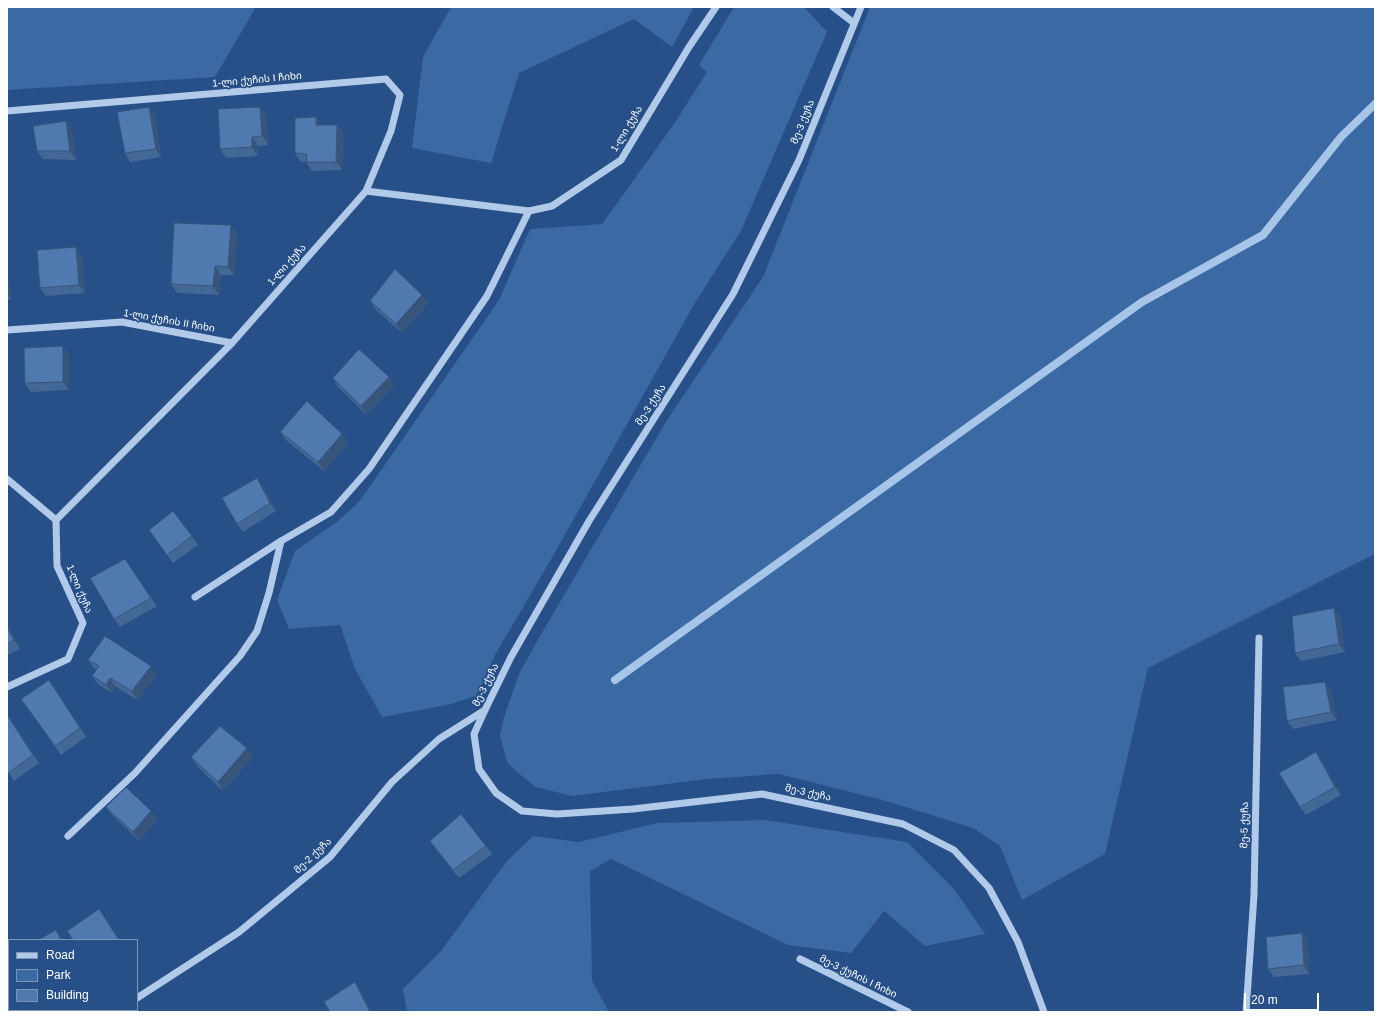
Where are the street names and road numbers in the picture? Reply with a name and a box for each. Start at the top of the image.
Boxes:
street label: 1-ლი ქუჩის I ჩიხი [212,70,302,90]
street label: მე-3 ქუჩა [789,98,817,146]
street label: 1-ლი ქუჩა [609,104,645,154]
street label: 1-ლი ქუჩა [265,242,309,288]
street label: 1-ლი ქუჩის II ჩიხი [122,307,216,335]
street label: მე-3 ქუჩა [633,382,669,428]
street label: 1-ლი ქუჩა [63,563,95,615]
street label: მე-3 ქუჩა [470,661,502,709]
street label: მე-3 ქუჩა [784,782,832,804]
street label: მე-5 ქუჩა [1239,802,1251,848]
street label: მე-2 ქუჩა [292,836,334,876]
street label: მე-3 ქუჩის I ჩიხი [817,953,899,1001]

